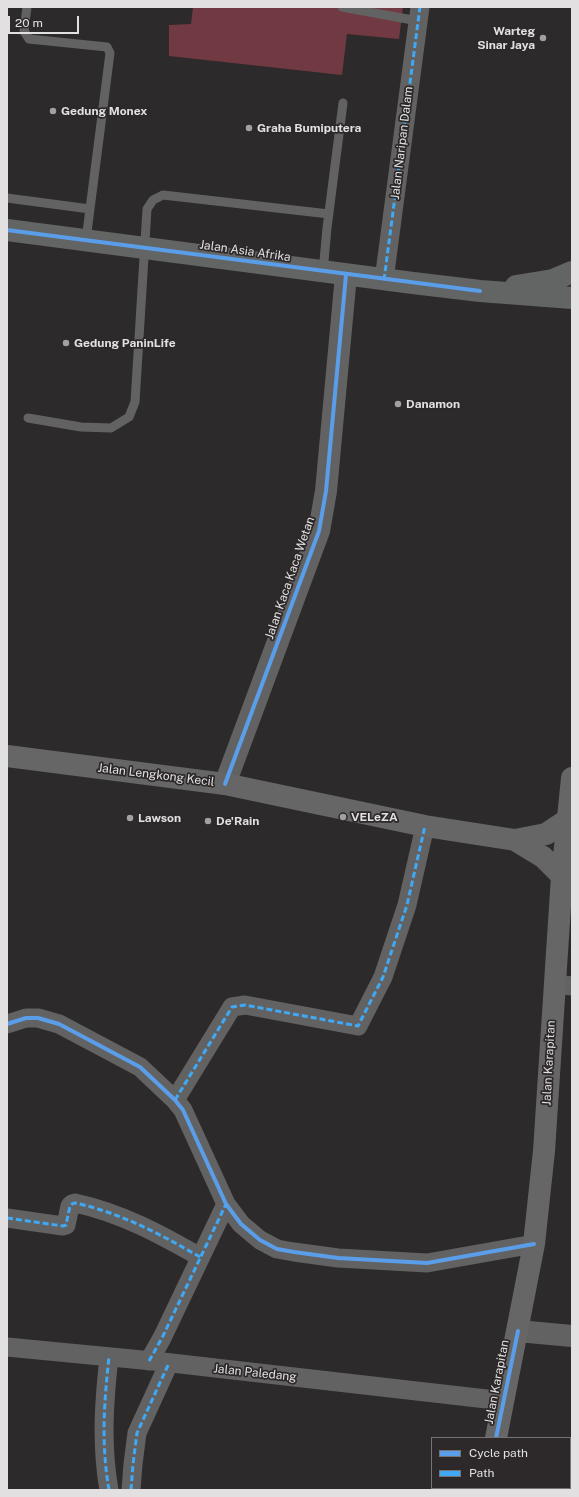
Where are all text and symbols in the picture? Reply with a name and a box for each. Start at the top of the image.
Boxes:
scale bar [10,8,81,34]
text: 20 m [15,16,43,30]
place label: Warteg Sinar Jaya [477,24,535,52]
marker: Warteg Sinar Jaya [538,33,548,43]
street label: Jalan Naripan Dalam [388,86,416,200]
place label: Gedung Monex [61,104,147,118]
marker: Gedung Monex [48,106,58,116]
place label: Graha Bumiputera [257,121,361,135]
marker: Graha Bumiputera [244,123,254,133]
street label: Jalan Asia Afrika [198,237,292,265]
place label: Gedung PaninLife [74,336,176,350]
marker: Gedung PaninLife [61,338,71,348]
place label: Danamon [406,397,460,411]
marker: Danamon [393,399,403,409]
street label: Jalan Kaca Kaca Wetan [262,515,318,641]
street label: Jalan Lengkong Kecil [97,761,215,789]
place label: VELeZA [351,810,398,824]
place label: Lawson [138,811,181,825]
marker: VELeZA [338,812,348,822]
marker: Lawson [125,813,135,823]
place label: De'Rain [216,814,259,828]
marker: De'Rain [203,816,213,826]
street label: Jalan Karapitan [540,1020,558,1106]
street label: Jalan Karapitan [482,1339,512,1425]
street label: Jalan Paledang [213,1361,297,1385]
legend [431,1437,571,1489]
text: Cycle path [469,1446,528,1460]
text: Path [469,1466,495,1480]

